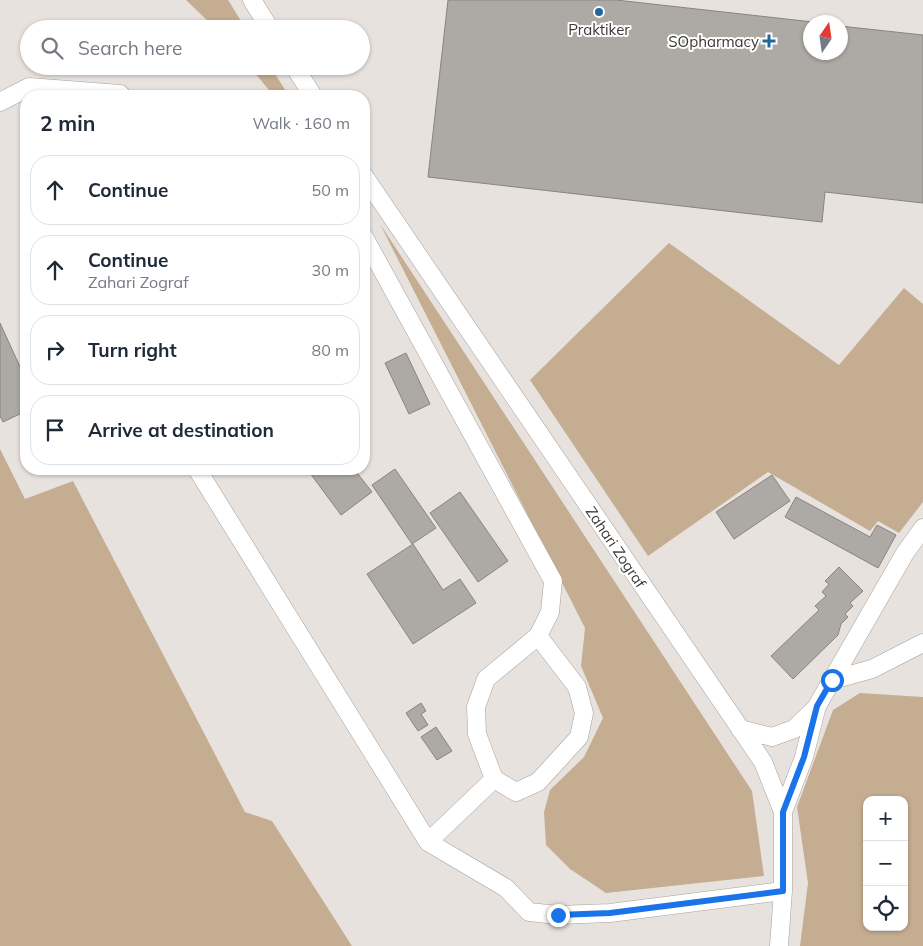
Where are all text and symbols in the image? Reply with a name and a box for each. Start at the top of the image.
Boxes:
marker: Praktiker [593,6,605,18]
north arrow [803,15,848,60]
search box [20,20,370,75]
place label: Praktiker [568,20,630,39]
place label: SOpharmacy [668,32,759,51]
icon: search [38,34,66,62]
marker: SOpharmacy [763,35,775,47]
text: Search here [78,36,182,60]
text: 2 min [40,110,95,136]
text: Walk · 160 m [252,113,350,133]
icon: ahead [41,176,69,204]
text: Continue [88,178,168,202]
text: 50 m [312,180,349,200]
text: Continue [88,248,168,272]
icon: ahead [41,256,69,284]
text: 30 m [312,260,349,280]
text: Zahari Zograf [88,272,189,292]
icon: right [41,336,69,364]
text: Turn right [88,338,177,362]
text: 80 m [312,340,349,360]
icon: arrive [41,416,69,444]
text: Arrive at destination [88,418,274,442]
street label: Zahari Zograf [582,503,651,592]
route start [821,669,844,692]
map controls [863,796,908,931]
button: + [863,796,908,841]
button: − [863,841,908,886]
button: locate [863,886,908,931]
route end [547,904,570,927]

